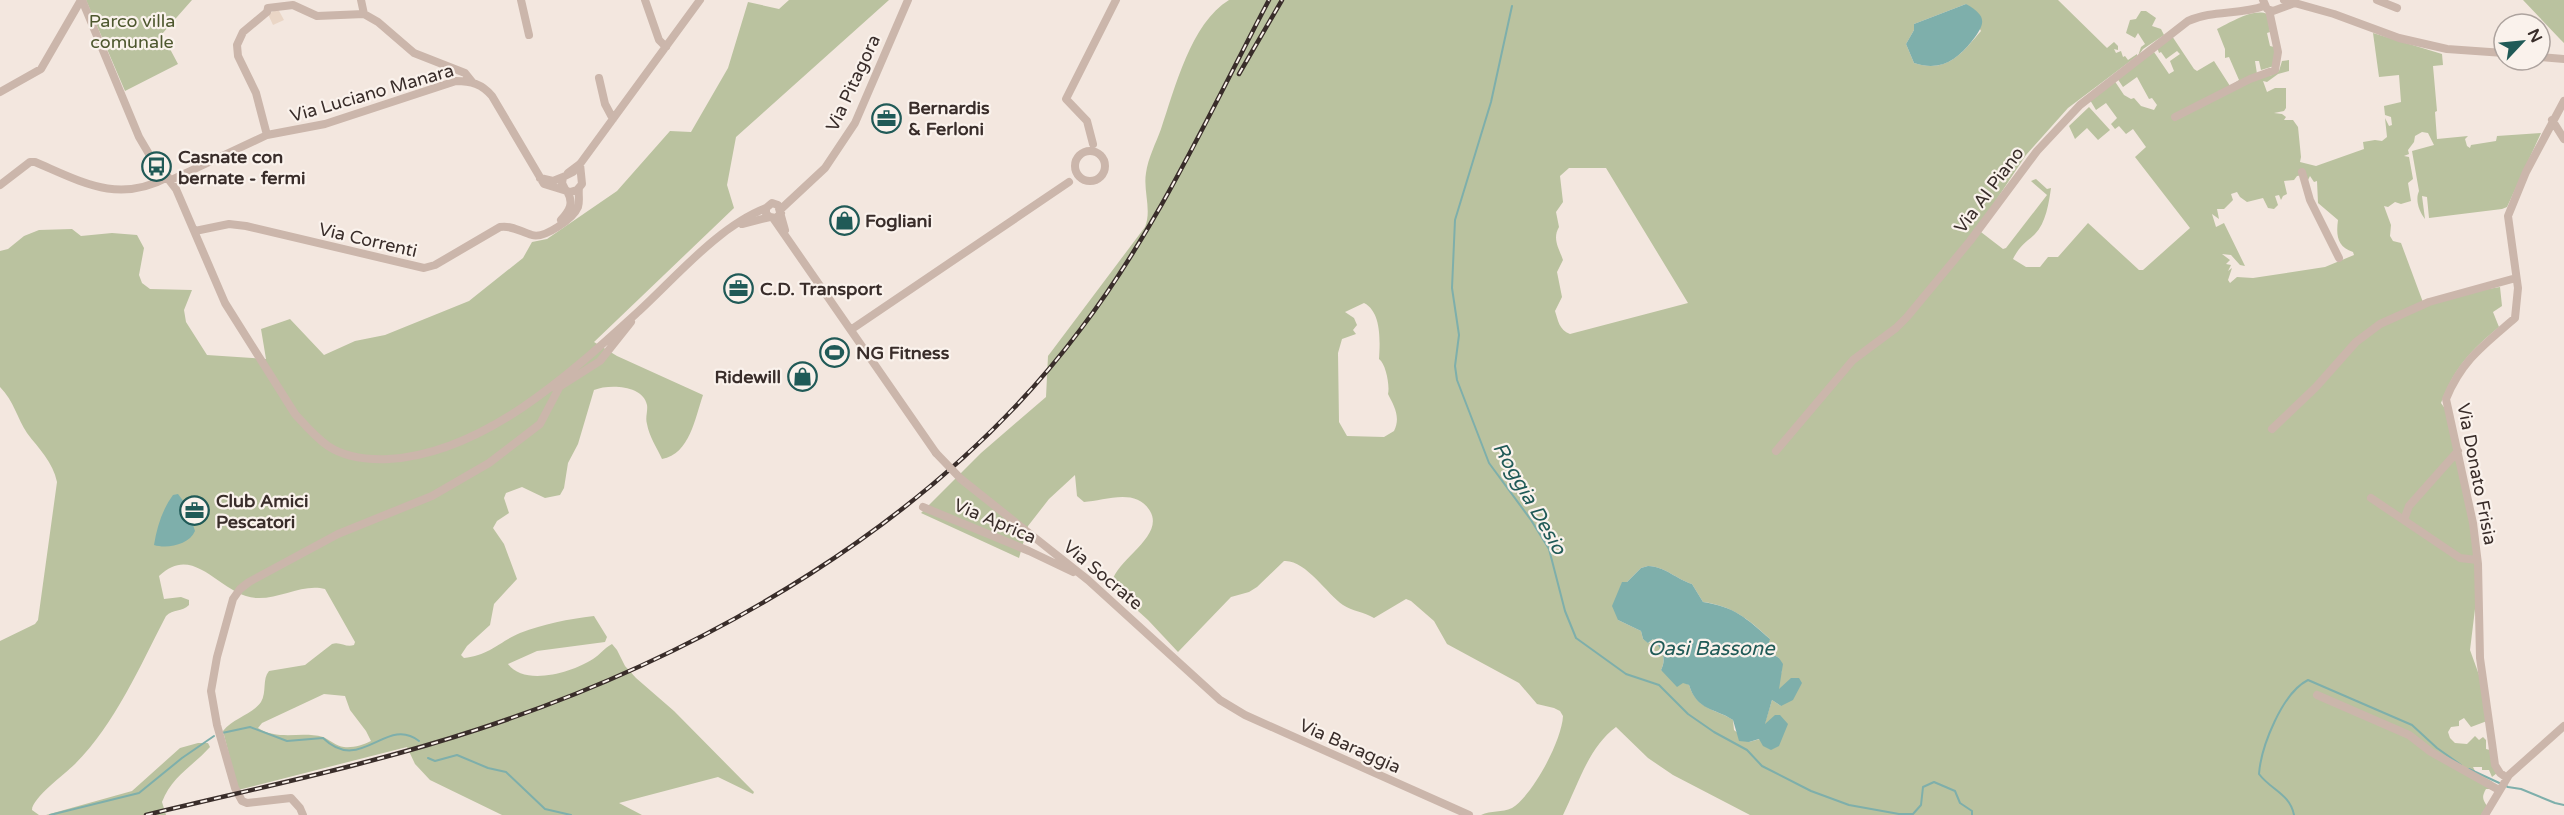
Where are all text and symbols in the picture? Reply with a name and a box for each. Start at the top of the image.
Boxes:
park label: Parco villa comunale [89,10,175,53]
north arrow [2492,12,2552,72]
text: N [2523,26,2546,46]
street label: Via Pitagora [821,31,885,135]
street label: Via Luciano Manara [288,59,456,127]
place label: Bernardis & Ferloni [908,97,990,140]
office icon: Bernardis & Ferloni [871,102,903,134]
street label: Via Al Piano [1949,142,2029,238]
place label: Casnate con bernate - fermi [178,146,305,189]
bus stop icon: Casnate con bernate - fermi [141,151,173,183]
shop icon: Fogliani [828,205,860,237]
place label: Fogliani [865,210,932,232]
street label: Via Correnti [317,218,419,262]
office icon: C.D. Transport [723,273,755,305]
place label: C.D. Transport [760,278,882,300]
sports icon: NG Fitness [819,337,851,369]
place label: NG Fitness [856,342,950,364]
shop icon: Ridewill [786,361,818,393]
place label: Ridewill [715,366,781,388]
street label: Via Donato Frisia [2452,401,2502,547]
water label: Roggia Desio [1487,438,1571,560]
place label: Club Amici Pescatori [216,490,308,533]
street label: Via Aprica [950,494,1040,548]
office icon: Club Amici Pescatori [179,495,211,527]
street label: Via Socrate [1059,535,1147,615]
water label: Oasi Bassone [1647,637,1776,661]
street label: Via Baraggia [1296,714,1404,778]

